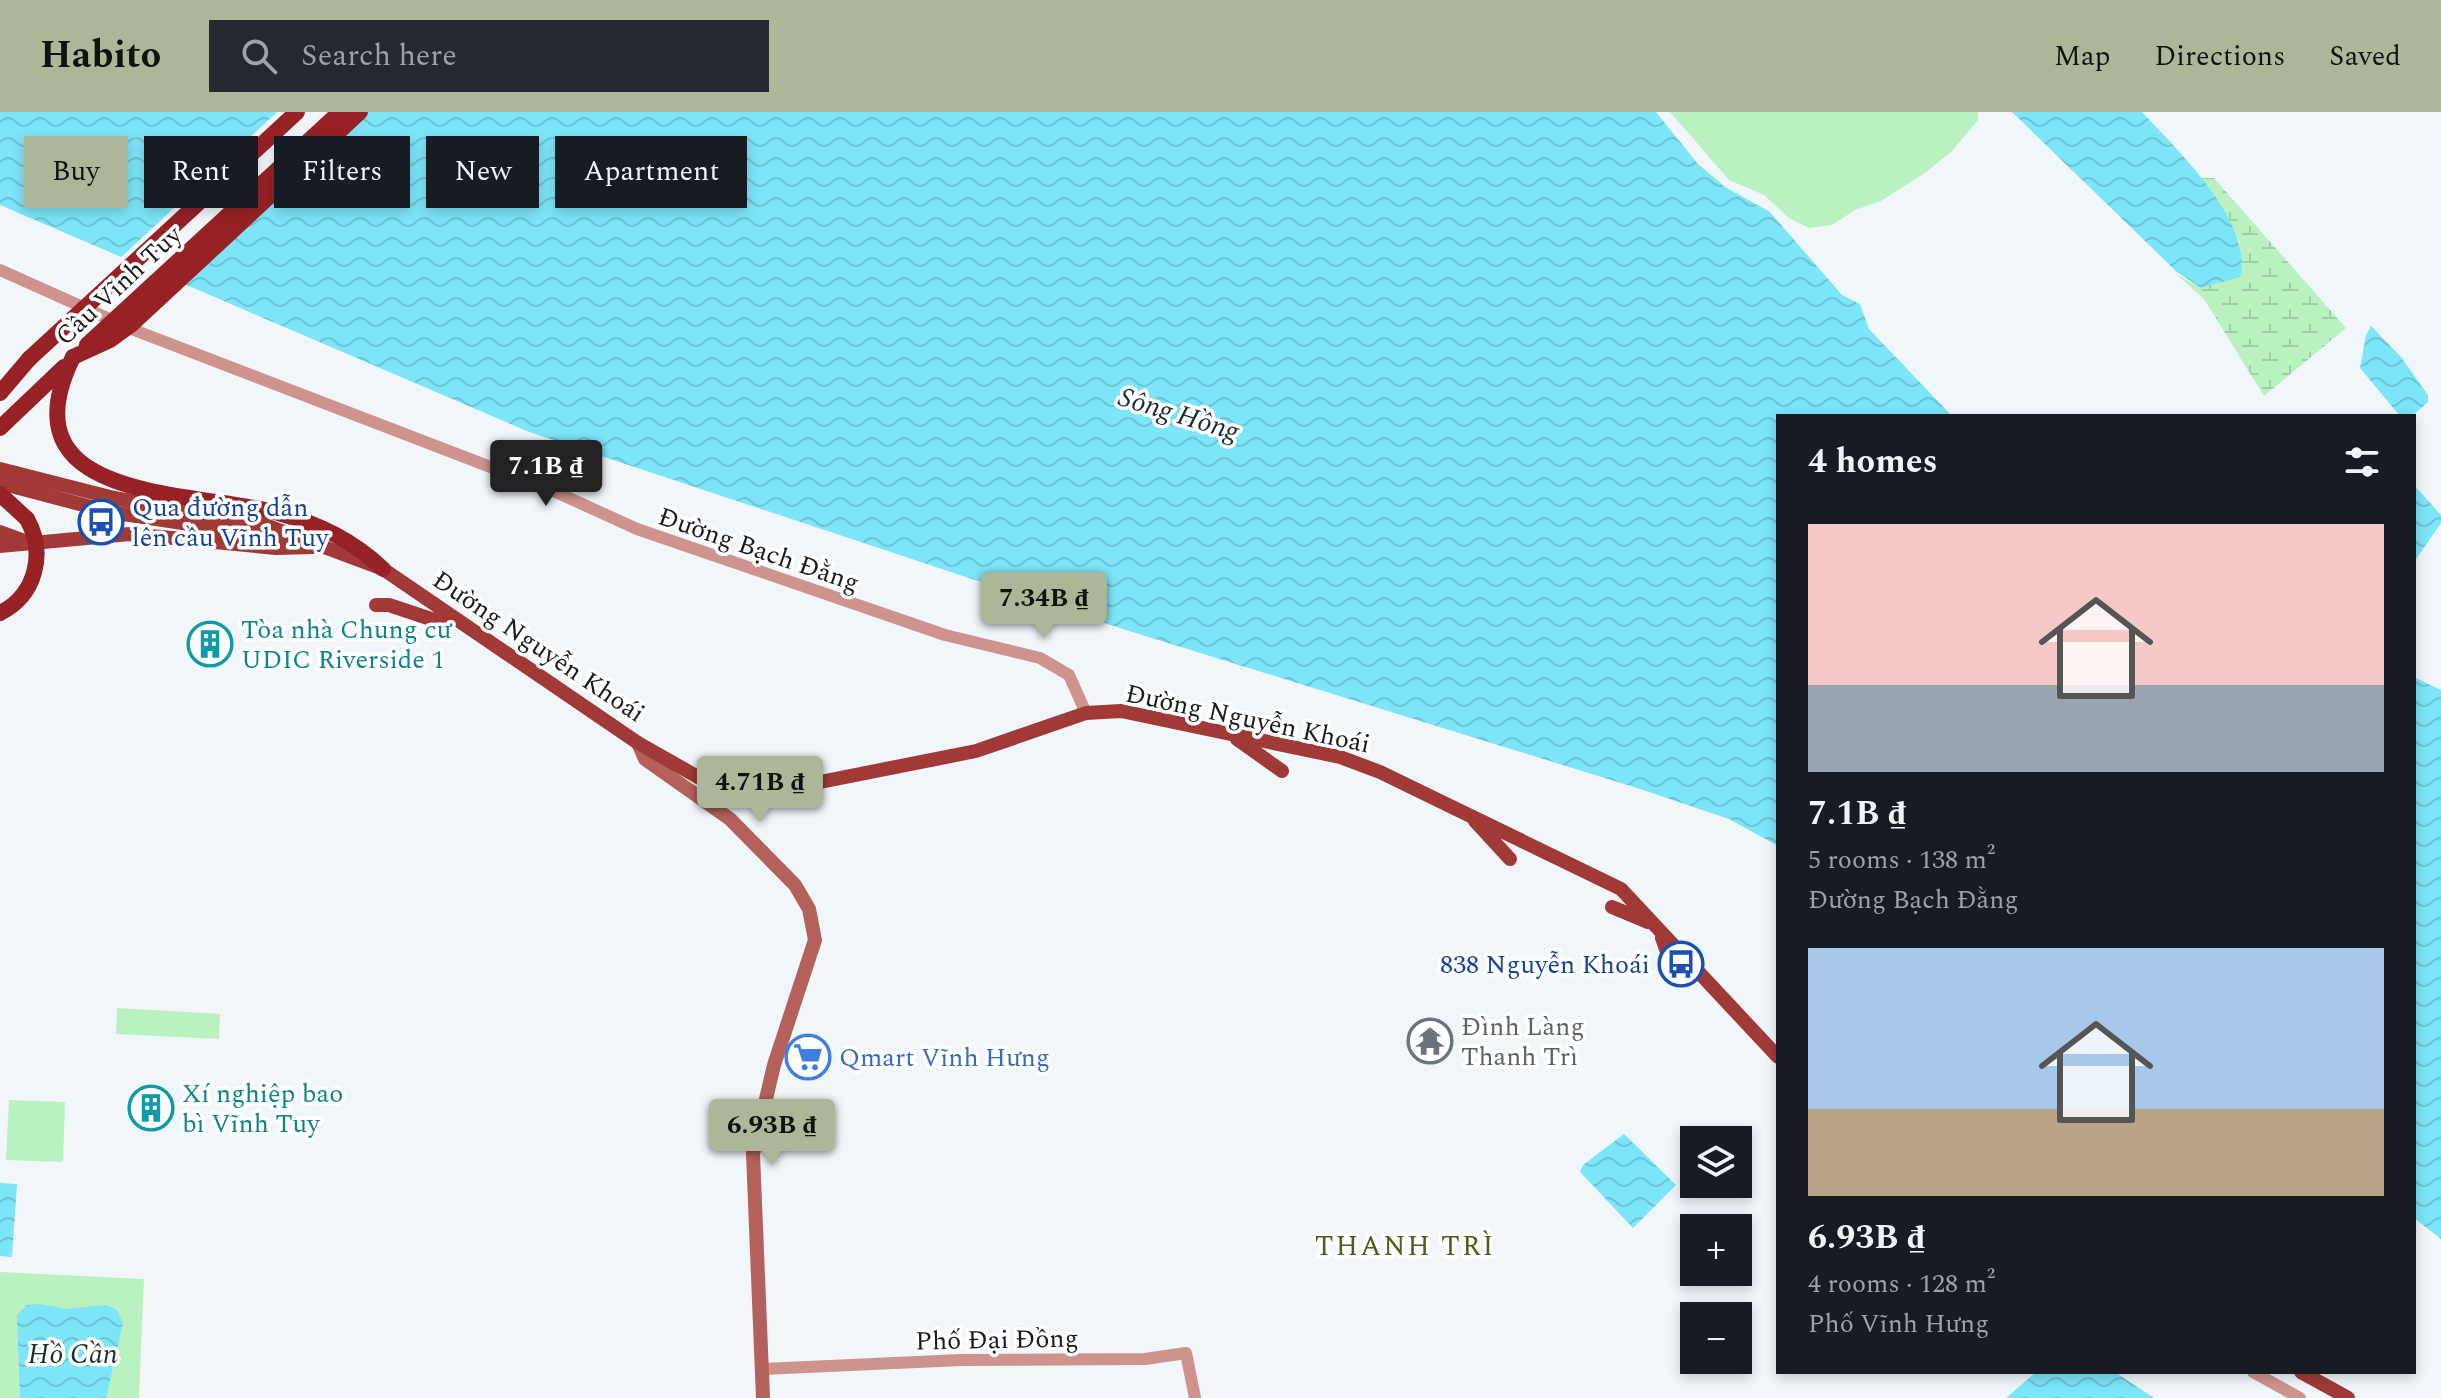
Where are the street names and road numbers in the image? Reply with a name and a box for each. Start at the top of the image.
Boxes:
street label: Cầu Vĩnh Tuy [46,215,192,355]
street label: Đường Bạch Đằng [653,497,865,603]
street label: Đường Nguyễn Khoái [424,561,653,733]
street label: Đường Nguyễn Khoái [1122,674,1374,764]
street label: Phố Đại Đồng [915,1319,1079,1361]

